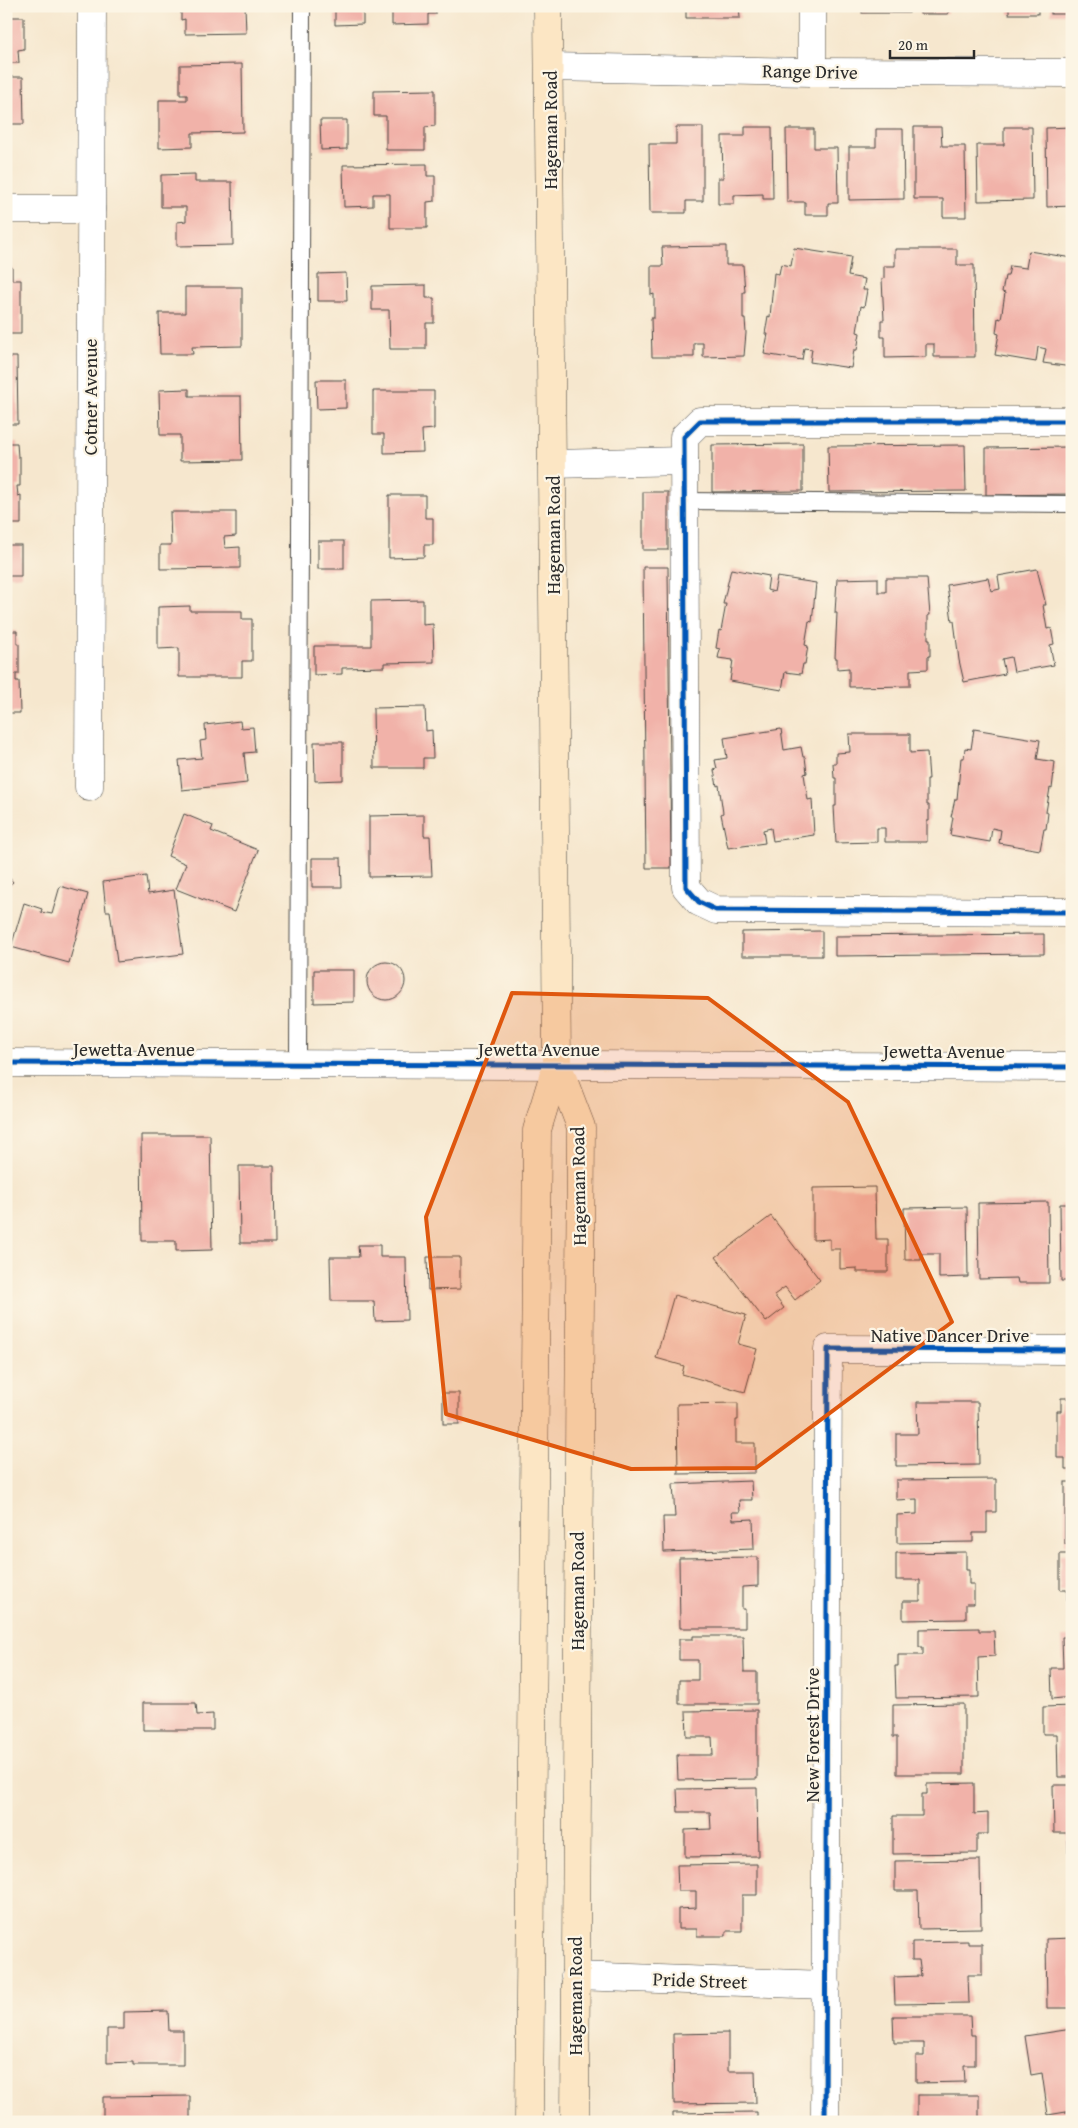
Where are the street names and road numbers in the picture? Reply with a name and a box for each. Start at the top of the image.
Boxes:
street label: Range Drive [762,56,858,86]
street label: Hageman Road [536,70,564,190]
street label: Cotner Avenue [76,339,104,455]
street label: Hageman Road [539,475,567,595]
street label: Jewetta Avenue [71,1035,195,1063]
street label: Jewetta Avenue [476,1035,600,1063]
street label: Jewetta Avenue [881,1037,1005,1065]
street label: Hageman Road [563,1125,593,1246]
street label: Native Dancer Drive [871,1321,1029,1349]
street label: Hageman Road [563,1531,591,1651]
street label: New Forest Drive [798,1668,826,1802]
street label: Hageman Road [561,1936,589,2056]
street label: Pride Street [652,1964,748,1996]

